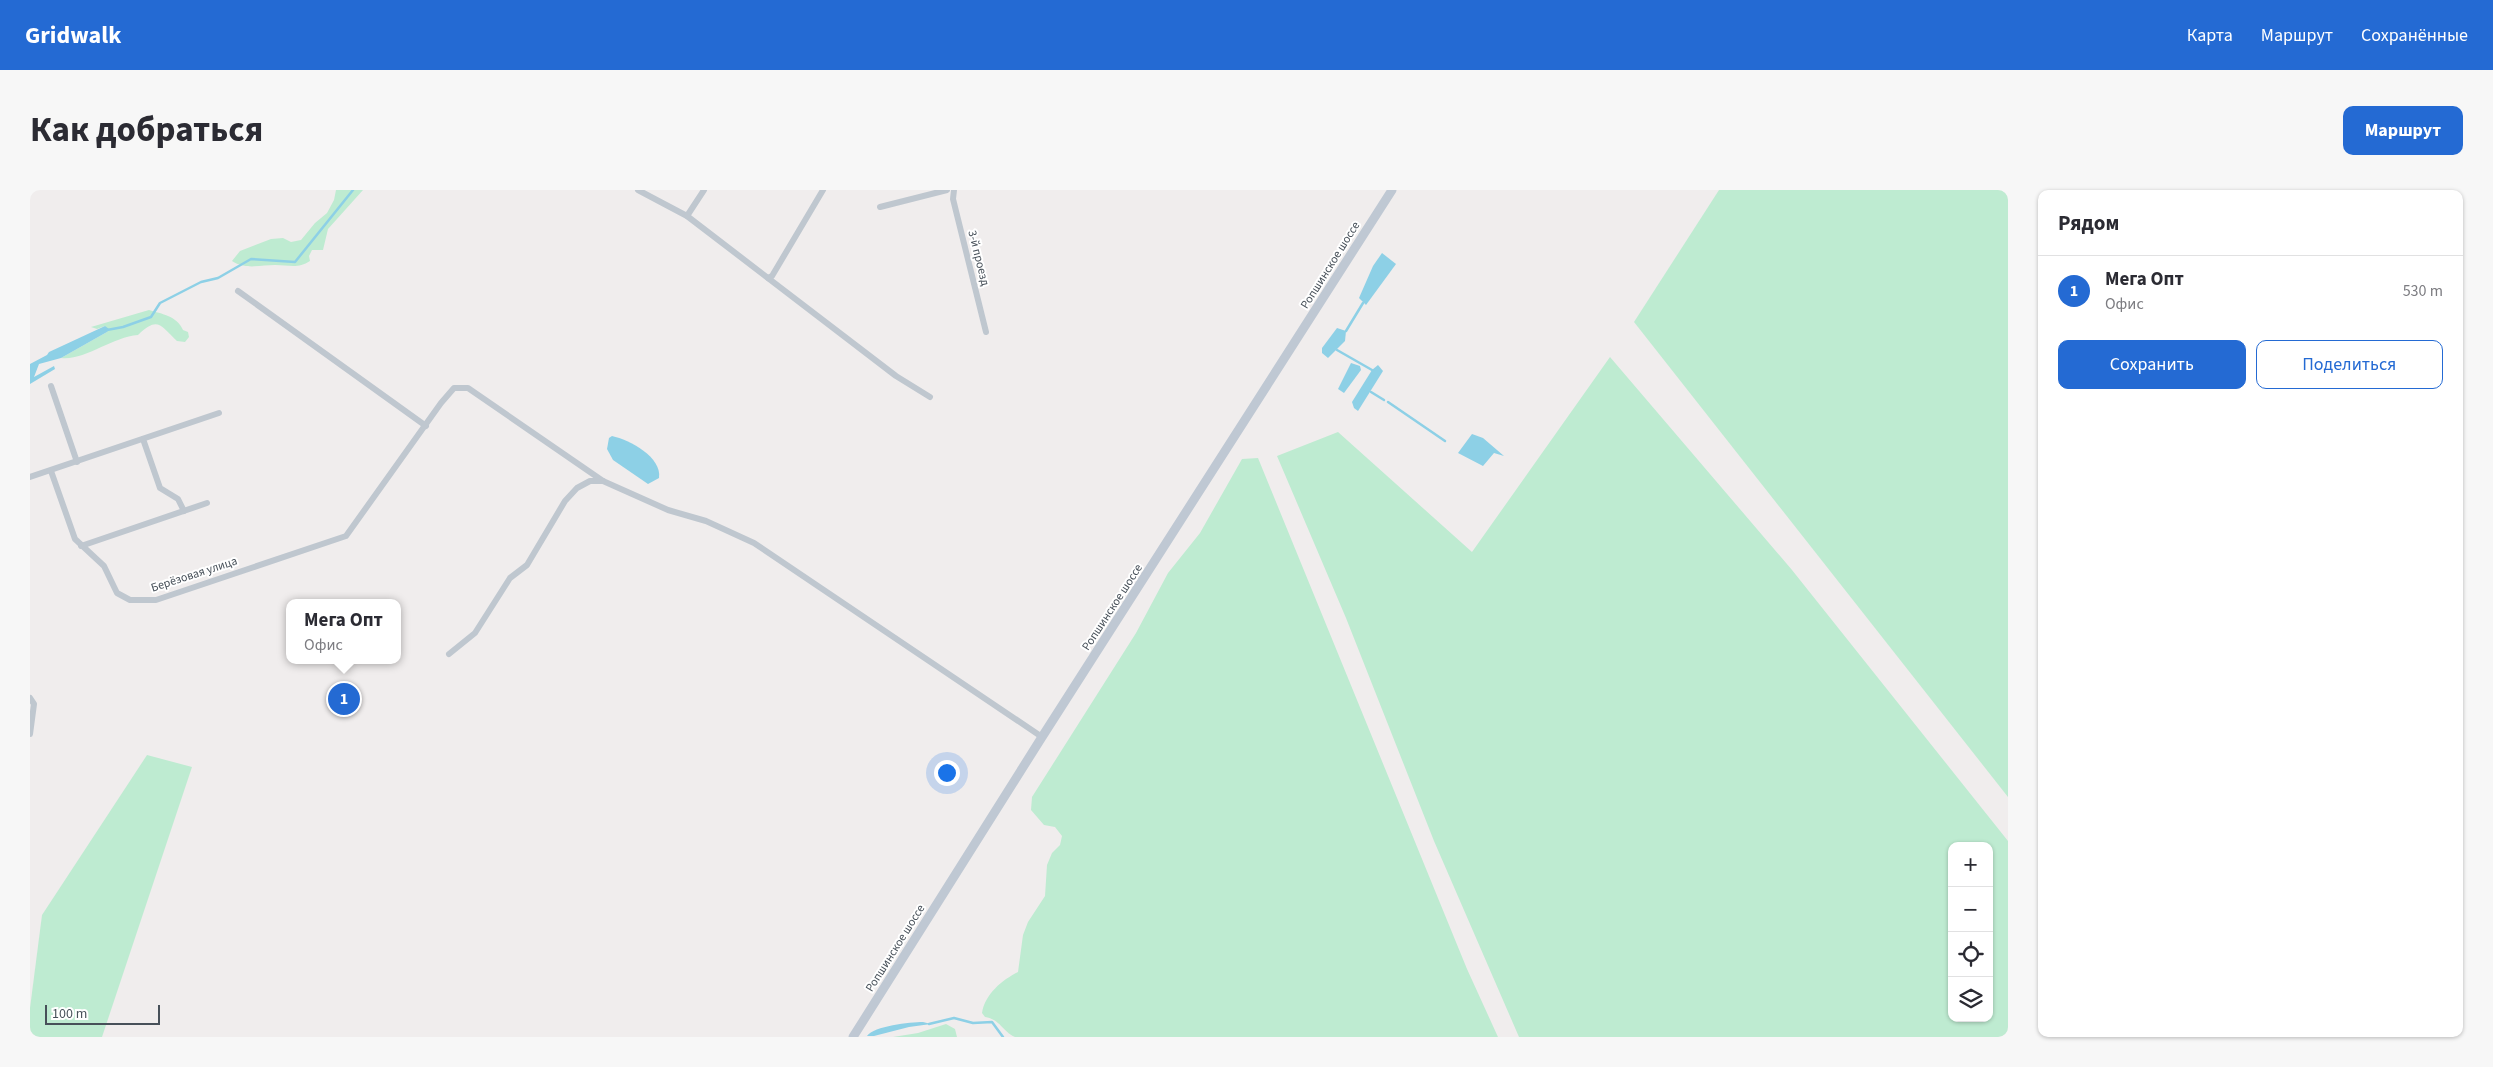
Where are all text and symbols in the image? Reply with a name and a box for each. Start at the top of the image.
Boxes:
text: Gridwalk [25,18,121,53]
text: Карта [2187,23,2233,48]
text: Маршрут [2261,23,2333,48]
text: Сохранённые [2361,23,2468,48]
text: Как добраться [30,105,263,155]
button: Маршрут [2343,106,2463,155]
text: Рядом [2058,208,2119,238]
street label: Ропшинское шоссе [1297,218,1364,312]
street label: 3-й проезд [963,229,994,288]
text: Мега Опт [2105,266,2184,293]
text: 1 [2070,280,2078,302]
text: 530 m [2403,280,2443,302]
text: Офис [2105,293,2144,315]
button: Сохранить [2058,340,2246,389]
button: Поделиться [2256,340,2443,389]
street label: Берёзовая улица [149,553,239,596]
street label: Ропшинское шоссе [1078,561,1147,654]
popup [286,599,401,664]
text: Мега Опт [304,607,383,634]
text: Офис [304,634,343,656]
pin: 1 [328,680,360,718]
your location [934,760,960,786]
map controls [1948,842,1993,1022]
button: + [1948,842,1993,887]
button: − [1948,887,1993,932]
street label: Ропшинское шоссе [862,901,929,995]
button: locate [1948,932,1993,977]
button: layers [1948,977,1993,1022]
scale bar [45,1002,160,1025]
text: 100 m [52,1004,87,1024]

